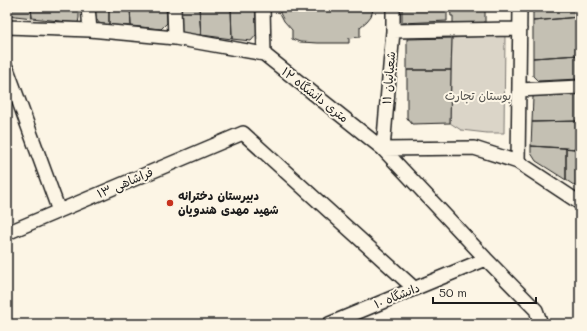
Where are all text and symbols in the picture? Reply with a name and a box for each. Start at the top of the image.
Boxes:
street label: شعبانیان ۱۱ [378,51,399,105]
street label: ۱۲ متری دانشگاه [279,63,352,125]
park label: بوستان تجارت [445,87,511,104]
street label: فراشاهی ۱۳ [94,163,156,202]
place label: دبیرستان دخترانه شهید مهدی هندویان [178,187,279,217]
marker: دبیرستان دخترانه شهید مهدی هندویان [165,198,175,208]
street label: دانشگاه ۱۰ [371,279,422,311]
scale bar [433,279,536,305]
text: 50 m [439,284,467,300]

